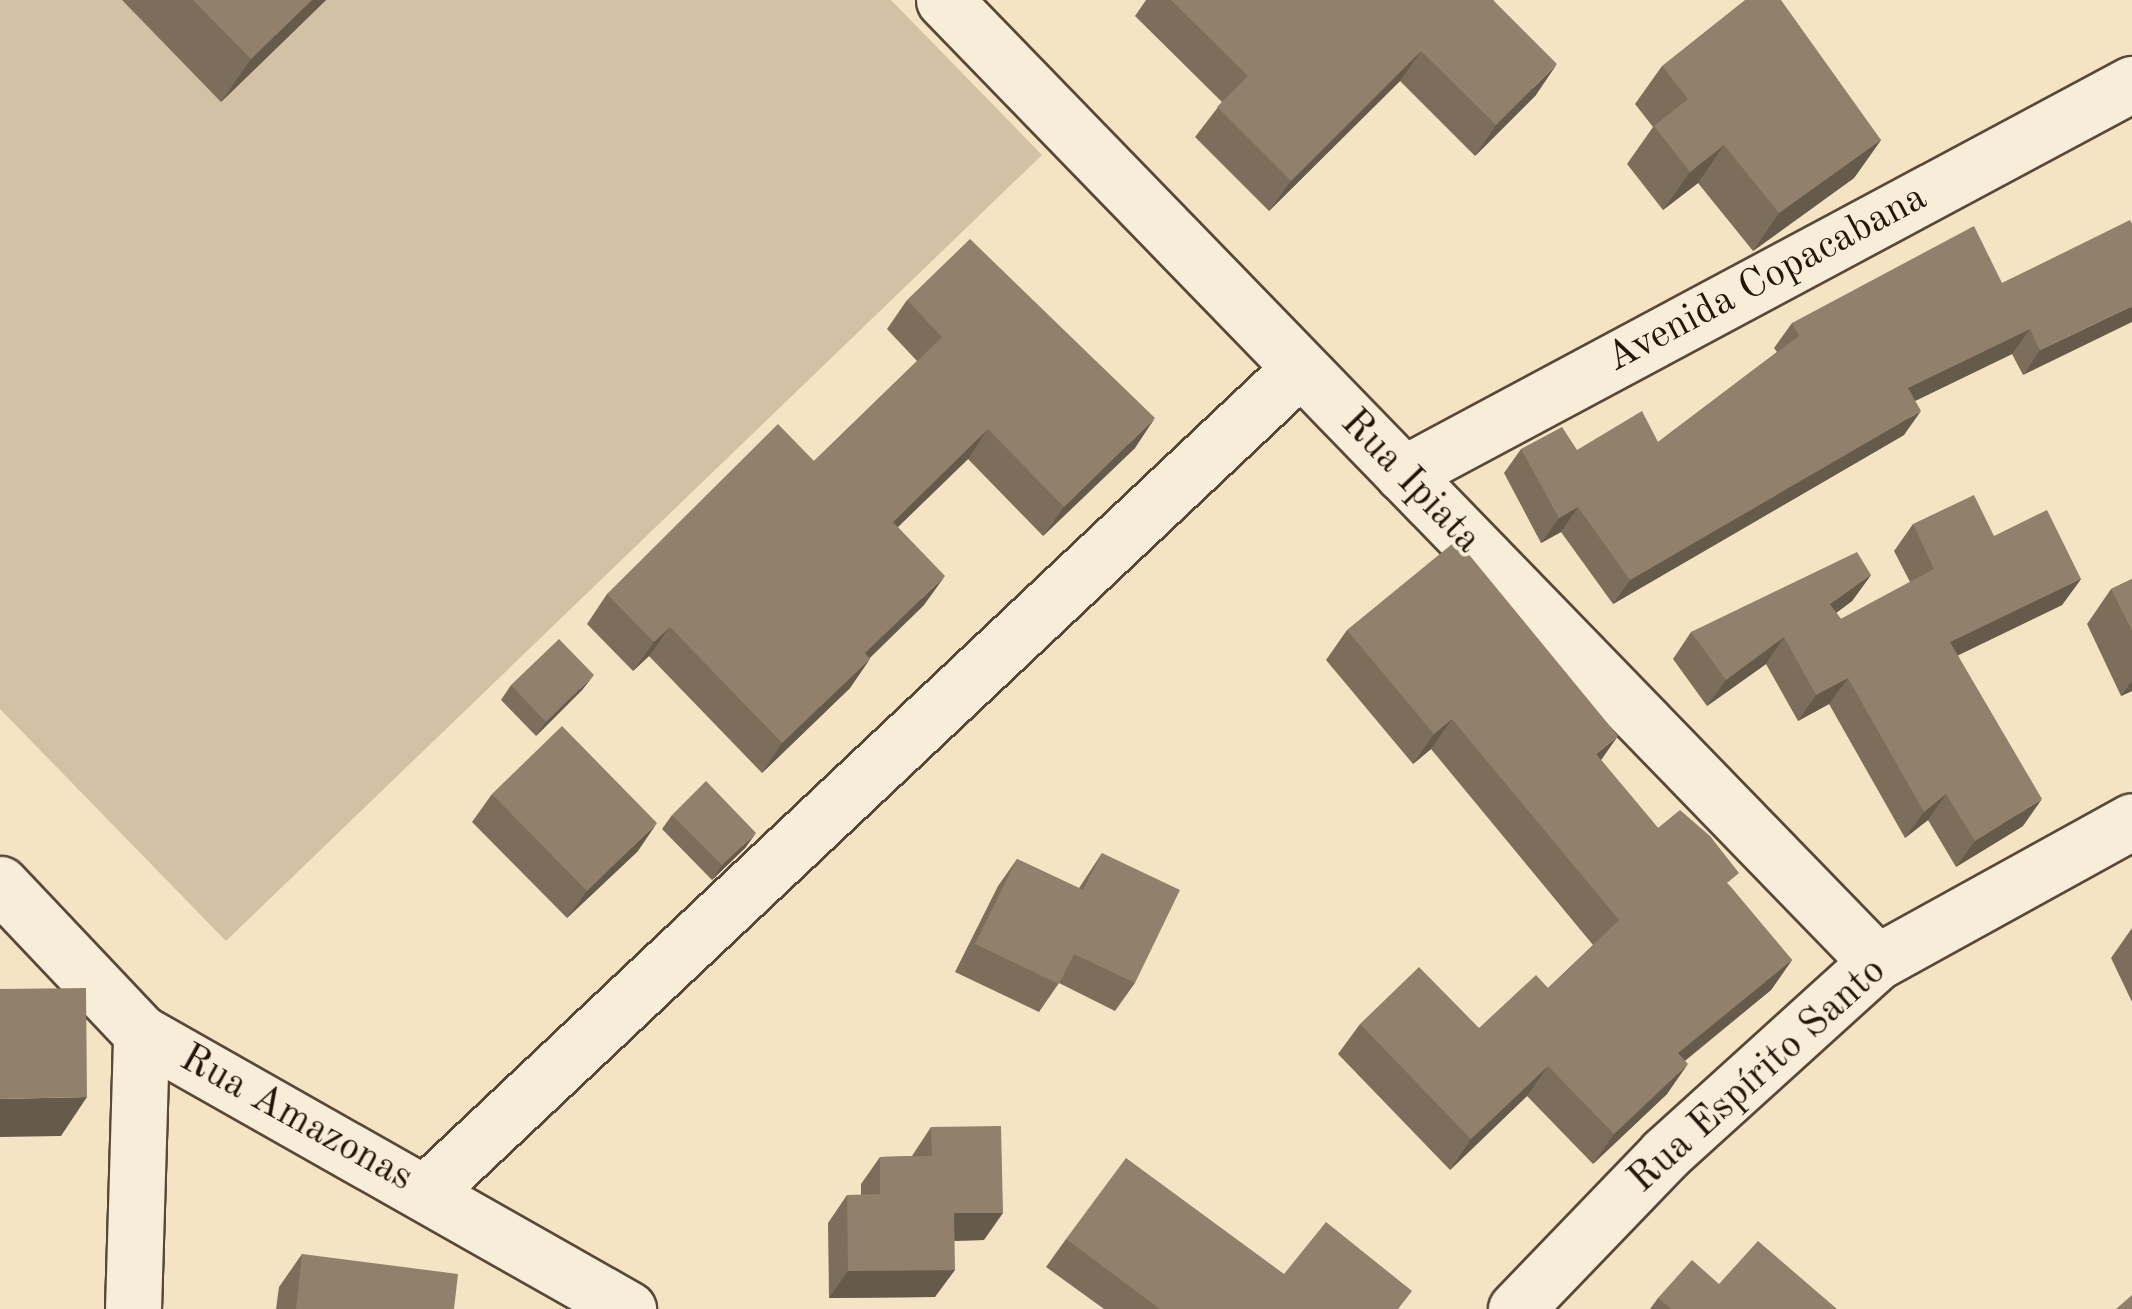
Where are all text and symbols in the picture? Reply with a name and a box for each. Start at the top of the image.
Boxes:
street label: Avenida Copacabana [1599,174,1935,384]
street label: Rua Ipiata [1330,400,1490,564]
street label: Rua Espírito Santo [1619,948,1897,1204]
street label: Rua Amazonas [171,1035,421,1203]

